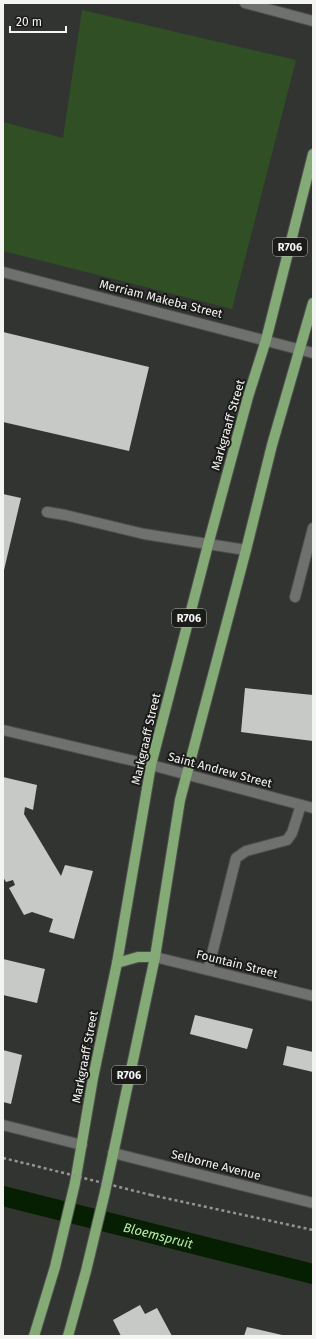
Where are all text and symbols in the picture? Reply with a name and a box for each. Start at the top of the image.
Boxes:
scale bar [10,8,66,34]
text: 20 m [16,15,42,29]
road number: R706 [273,238,307,256]
street label: Merriam Makeba Street [98,277,225,321]
street label: Markgraaff Street [208,377,248,472]
road number: R706 [172,609,206,627]
street label: Markgraaff Street [129,691,164,786]
street label: Saint Andrew Street [166,749,274,791]
street label: Fountain Street [195,947,280,981]
street label: Markgraaff Street [69,1009,101,1104]
road number: R706 [112,1066,146,1084]
street label: Selborne Avenue [170,1147,262,1183]
water label: Bloemspruit [122,1219,195,1251]

